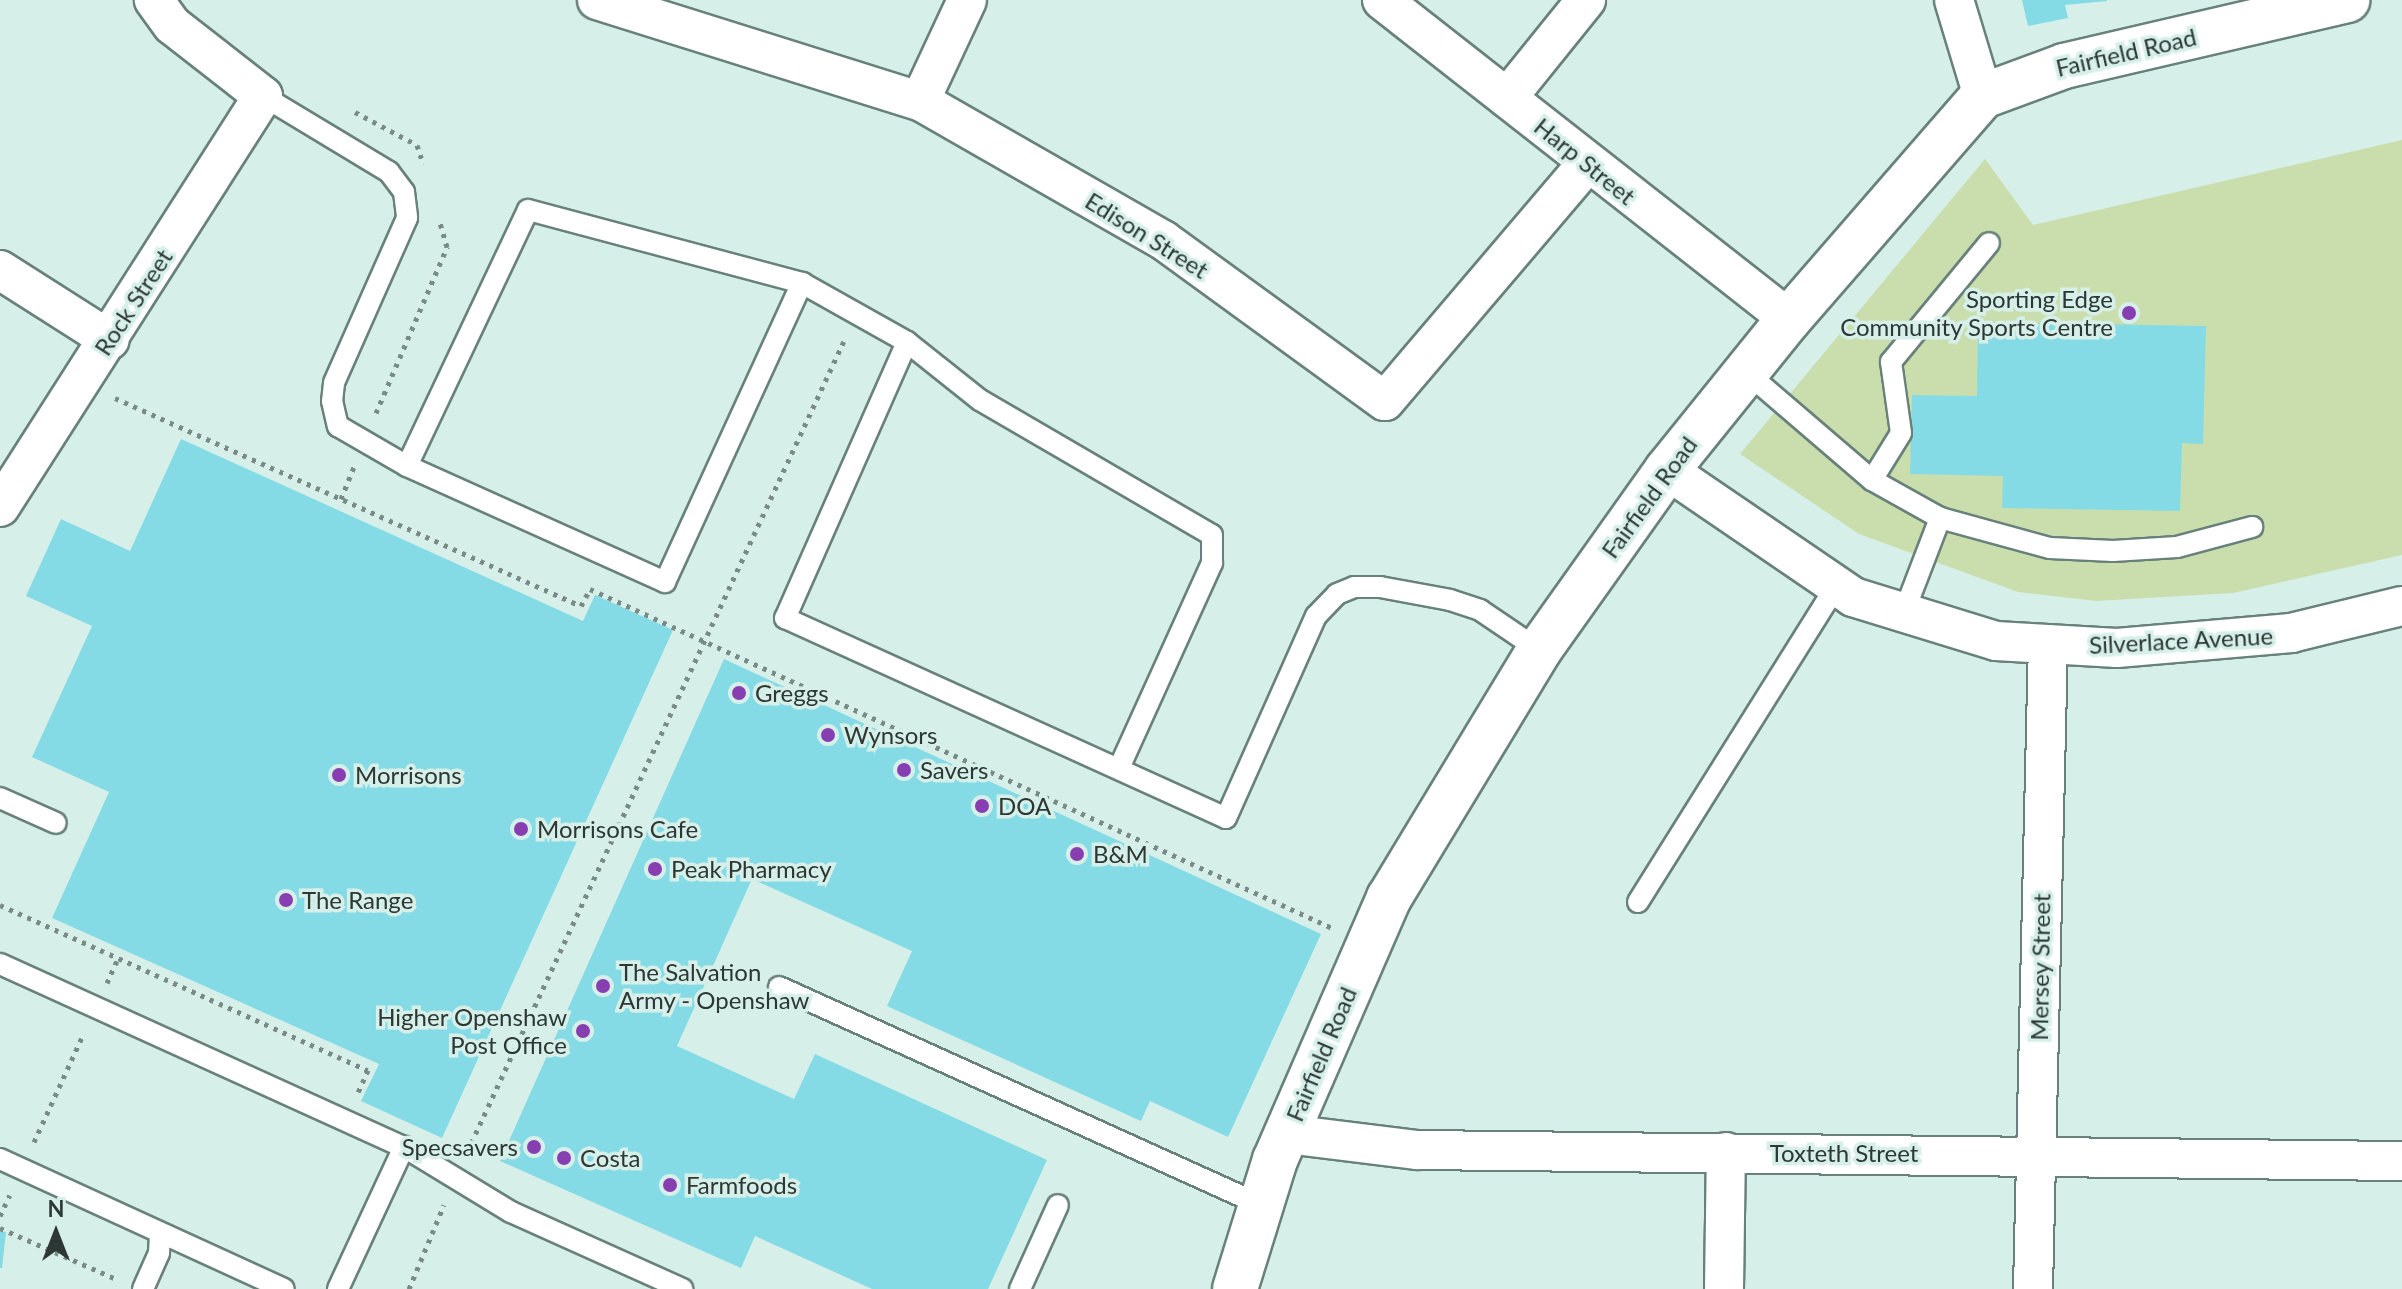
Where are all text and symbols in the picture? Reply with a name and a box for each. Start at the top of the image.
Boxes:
street label: Fairfield Road [2053,22,2199,82]
street label: Harp Street [1529,112,1641,210]
street label: Edison Street [1080,186,1214,284]
street label: Rock Street [88,243,178,361]
place label: Sporting Edge Community Sports Centre [1840,285,2113,341]
marker: Sporting Edge Community Sports Centre [2120,304,2138,322]
street label: Fairfield Road [1595,431,1703,563]
street label: Silverlace Avenue [2088,621,2274,659]
place label: Greggs [755,679,829,707]
marker: Greggs [730,684,748,702]
place label: Wynsors [844,721,937,749]
marker: Wynsors [819,726,837,744]
place label: Savers [920,756,988,784]
place label: Morrisons [355,761,462,789]
marker: Savers [895,761,913,779]
marker: Morrisons [330,766,348,784]
place label: DOA [998,792,1051,820]
marker: DOA [973,797,991,815]
place label: Morrisons Cafe [537,815,698,843]
marker: Morrisons Cafe [512,820,530,838]
place label: B&M [1093,840,1148,868]
marker: B&M [1068,845,1086,863]
place label: Peak Pharmacy [671,855,832,883]
marker: Peak Pharmacy [646,860,664,878]
place label: The Range [302,886,413,914]
marker: The Range [277,891,295,909]
street label: Mersey Street [2024,893,2056,1041]
place label: The Salvation Army - Openshaw [619,958,810,1014]
marker: The Salvation Army - Openshaw [594,977,612,995]
street label: Fairfield Road [1280,982,1362,1126]
place label: Higher Openshaw Post Office [377,1003,567,1059]
marker: Higher Openshaw Post Office [574,1022,592,1040]
place label: Specsavers [402,1133,518,1161]
marker: Specsavers [525,1138,543,1156]
street label: Toxteth Street [1770,1139,1918,1167]
place label: Costa [580,1144,640,1172]
marker: Costa [555,1149,573,1167]
place label: Farmfoods [686,1171,797,1199]
marker: Farmfoods [661,1176,679,1194]
north arrow [16,1193,96,1273]
text: N [48,1195,64,1222]

